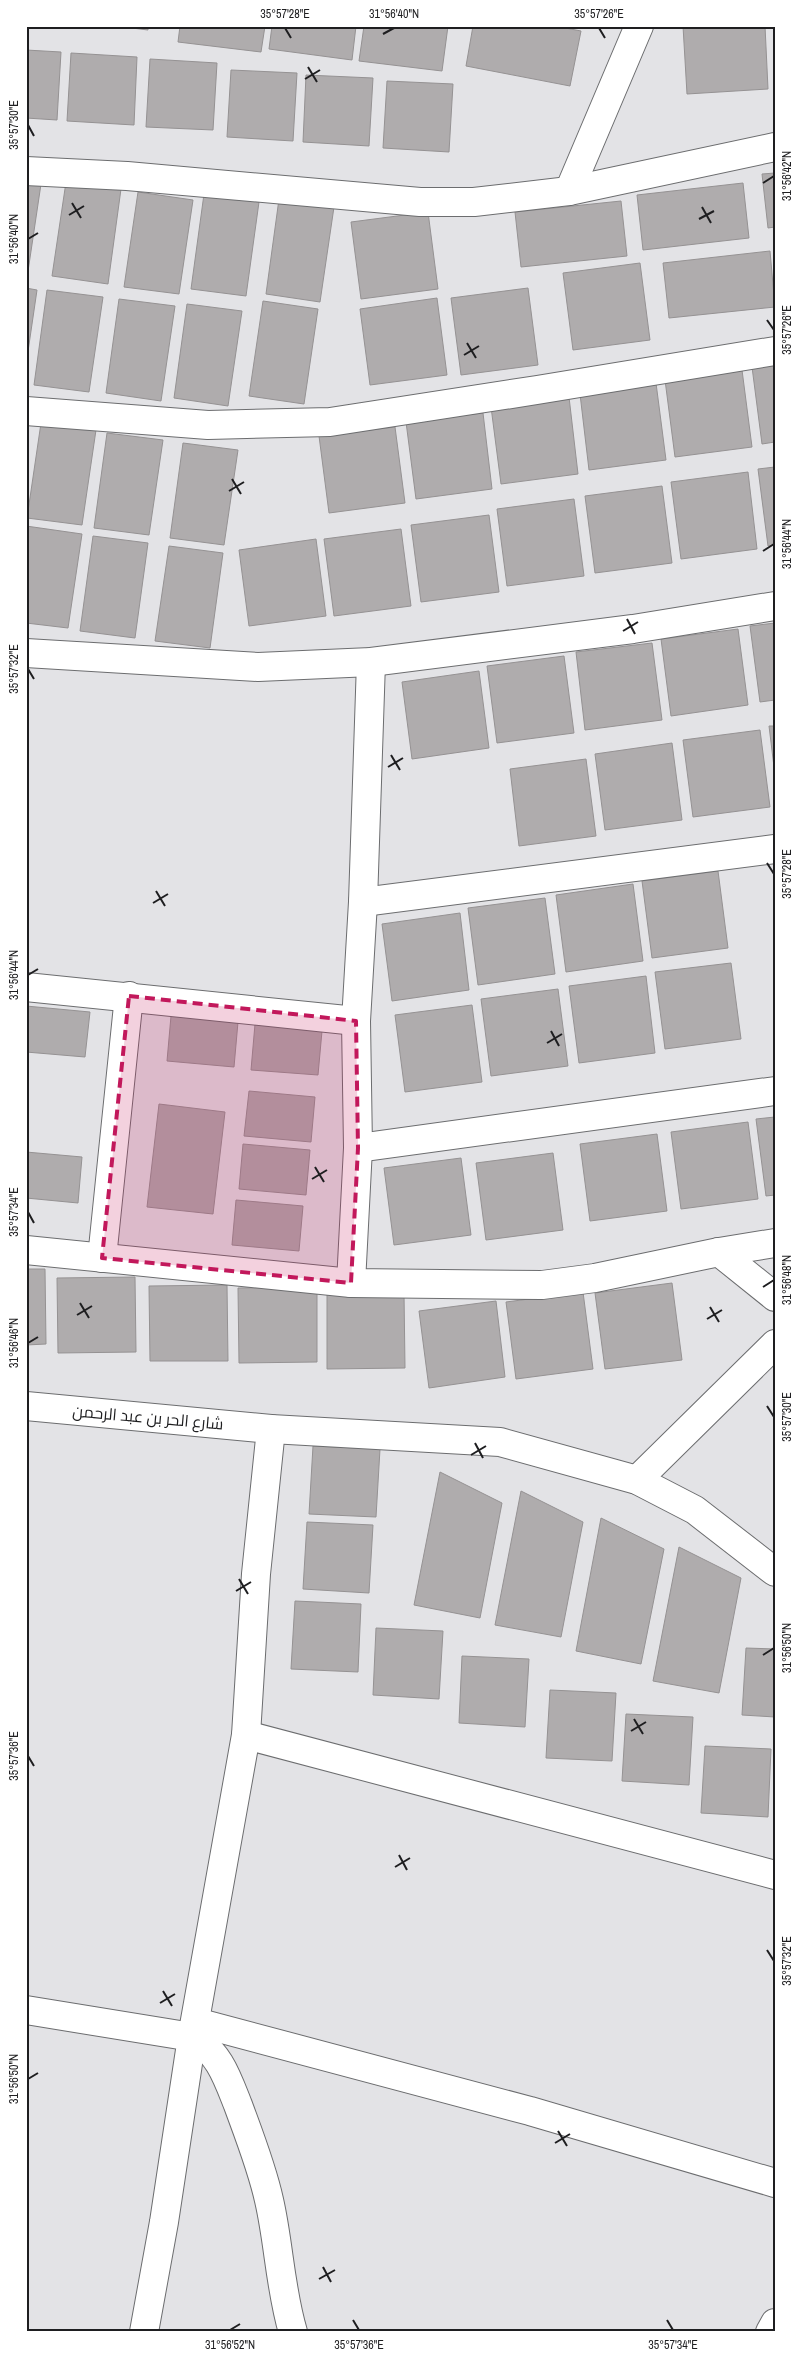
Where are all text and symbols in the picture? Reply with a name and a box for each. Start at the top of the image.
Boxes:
text: 35°57'28"E [260,6,310,22]
text: 31°56'40"N [369,6,419,22]
text: 35°57'26"E [574,6,624,22]
text: 35°57'30"E [6,100,22,150]
text: 31°56'42"N [779,151,795,201]
text: 31°56'40"N [6,214,22,264]
text: 35°57'26"E [779,305,795,355]
text: 31°56'44"N [779,519,795,569]
text: 35°57'32"E [6,644,22,694]
text: 35°57'28"E [779,849,795,899]
text: 31°56'44"N [6,950,22,1000]
text: 35°57'34"E [6,1187,22,1237]
text: 31°56'48"N [779,1255,795,1305]
text: 31°56'46"N [6,1318,22,1368]
text: 35°57'30"E [779,1392,795,1442]
street label: شارع الحر بن عبد الرحمن [72,1399,224,1436]
text: 31°56'50"N [779,1623,795,1673]
text: 35°57'36"E [6,1731,22,1781]
text: 35°57'32"E [779,1936,795,1986]
text: 31°56'50"N [6,2054,22,2104]
text: 31°56'52"N [205,2337,255,2353]
text: 35°57'36"E [334,2337,384,2353]
text: 35°57'34"E [648,2337,698,2353]

